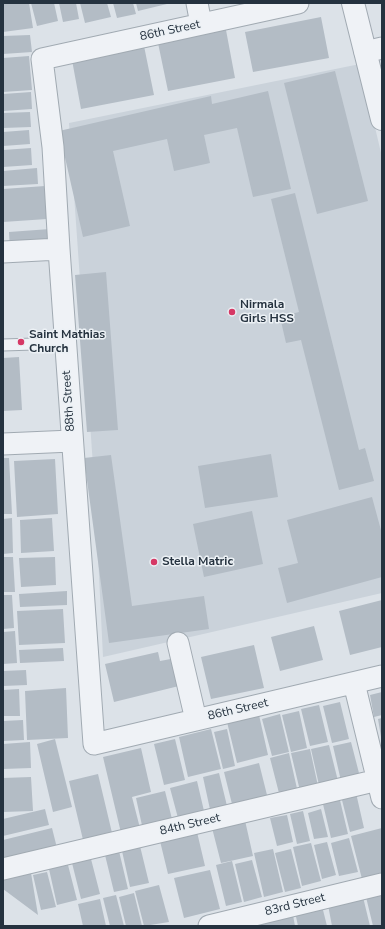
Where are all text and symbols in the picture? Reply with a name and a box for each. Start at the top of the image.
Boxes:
street label: 86th Street [139,18,201,44]
place label: Nirmala Girls HSS [240,298,294,326]
marker: Nirmala Girls HSS [227,307,237,317]
place label: Saint Mathias Church [29,328,105,356]
marker: Saint Mathias Church [16,337,26,347]
street label: 88th Street [60,370,78,432]
place label: Stella Matric [162,555,233,569]
marker: Stella Matric [149,557,159,567]
street label: 86th Street [207,696,269,724]
street label: 84th Street [159,811,221,839]
street label: 83rd Street [263,891,327,919]

